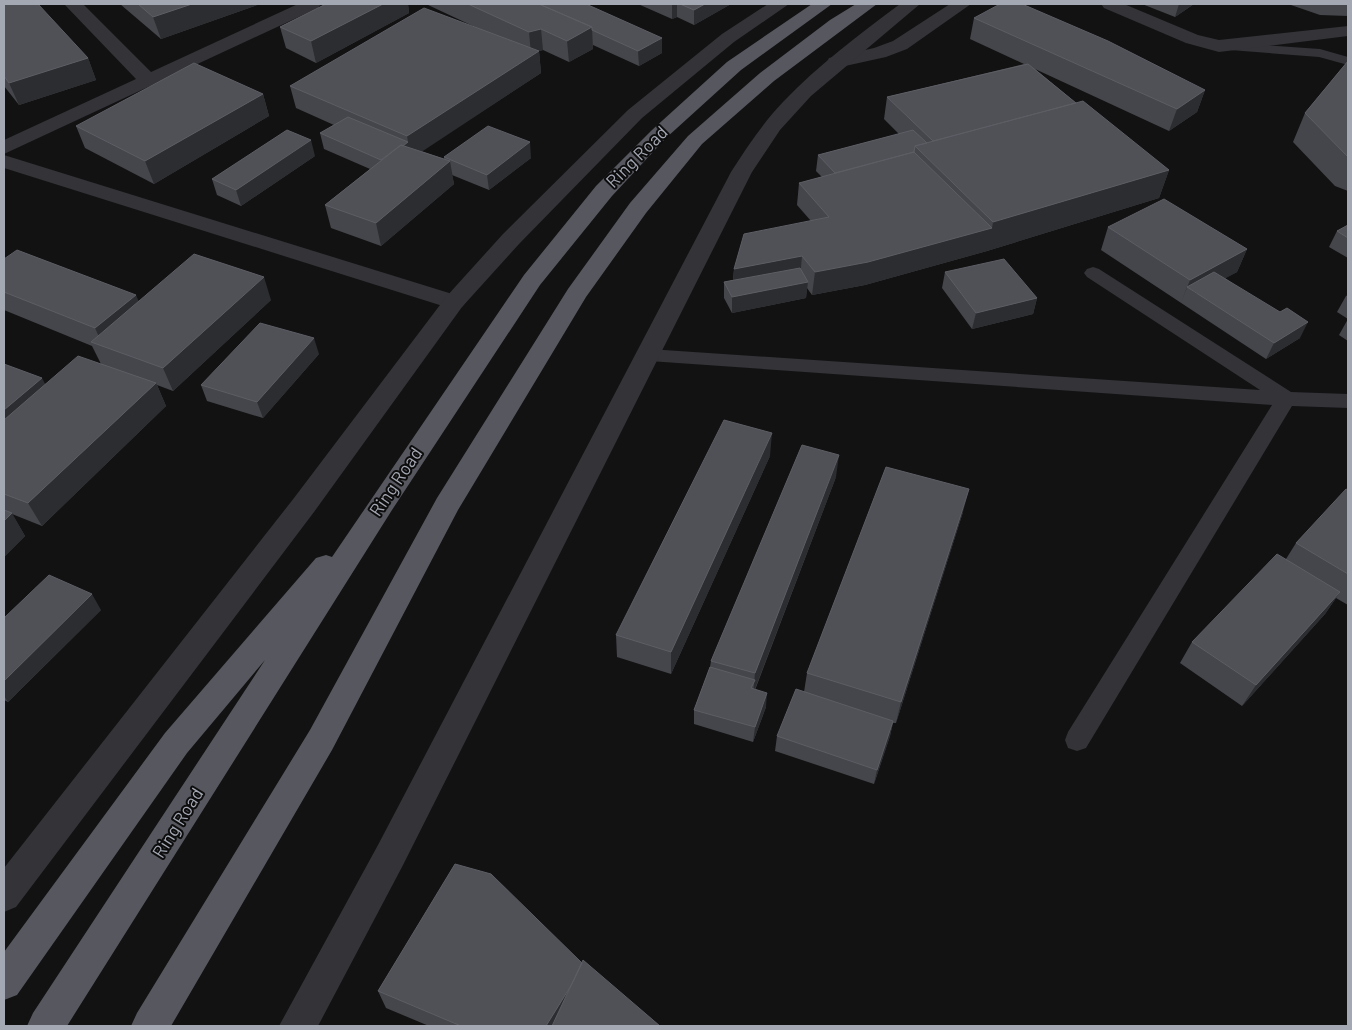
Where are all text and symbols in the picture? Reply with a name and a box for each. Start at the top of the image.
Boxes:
street label: Ring Road [601,121,672,192]
street label: Ring Road [364,443,426,520]
street label: Ring Road [147,783,207,862]

